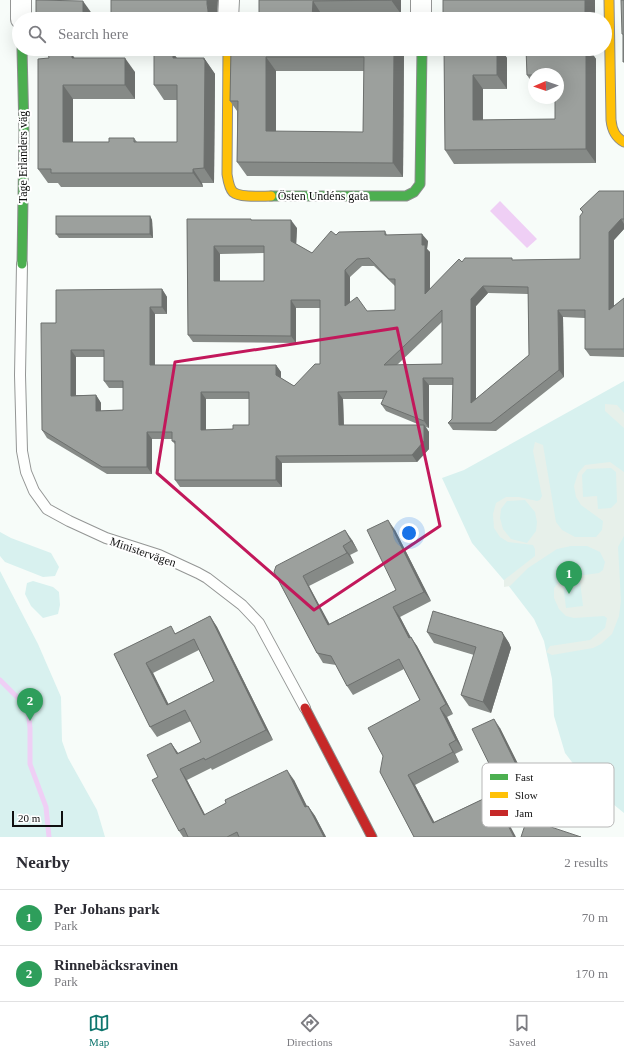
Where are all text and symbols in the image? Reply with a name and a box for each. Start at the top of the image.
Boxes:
search box [12,12,612,56]
icon: search [26,23,48,45]
text: Search here [58,26,128,42]
north arrow [528,68,564,104]
street label: Tage Erlanders väg [16,111,30,203]
street label: Östen Undéns gata [278,189,369,203]
your location [399,523,419,543]
street label: Ministervägen [108,534,178,570]
pin: 1 [556,561,582,594]
pin: 2 [17,688,43,721]
legend [482,763,614,827]
text: Fast [515,771,533,783]
text: Slow [515,789,538,801]
text: Jam [515,807,533,819]
scale bar [12,809,63,828]
text: 20 m [18,812,40,824]
text: Nearby [16,853,70,872]
text: 2 results [564,855,608,870]
text: Per Johans park [54,901,160,917]
text: 1 [26,910,32,925]
text: 70 m [582,910,608,925]
text: Park [54,918,78,933]
text: Rinnebäcksravinen [54,957,178,973]
text: 2 [26,966,32,981]
text: 170 m [575,966,608,981]
text: Park [54,974,78,989]
tab: Map [88,1012,110,1048]
tab: Directions [287,1012,332,1048]
tab: Saved [509,1012,536,1048]

